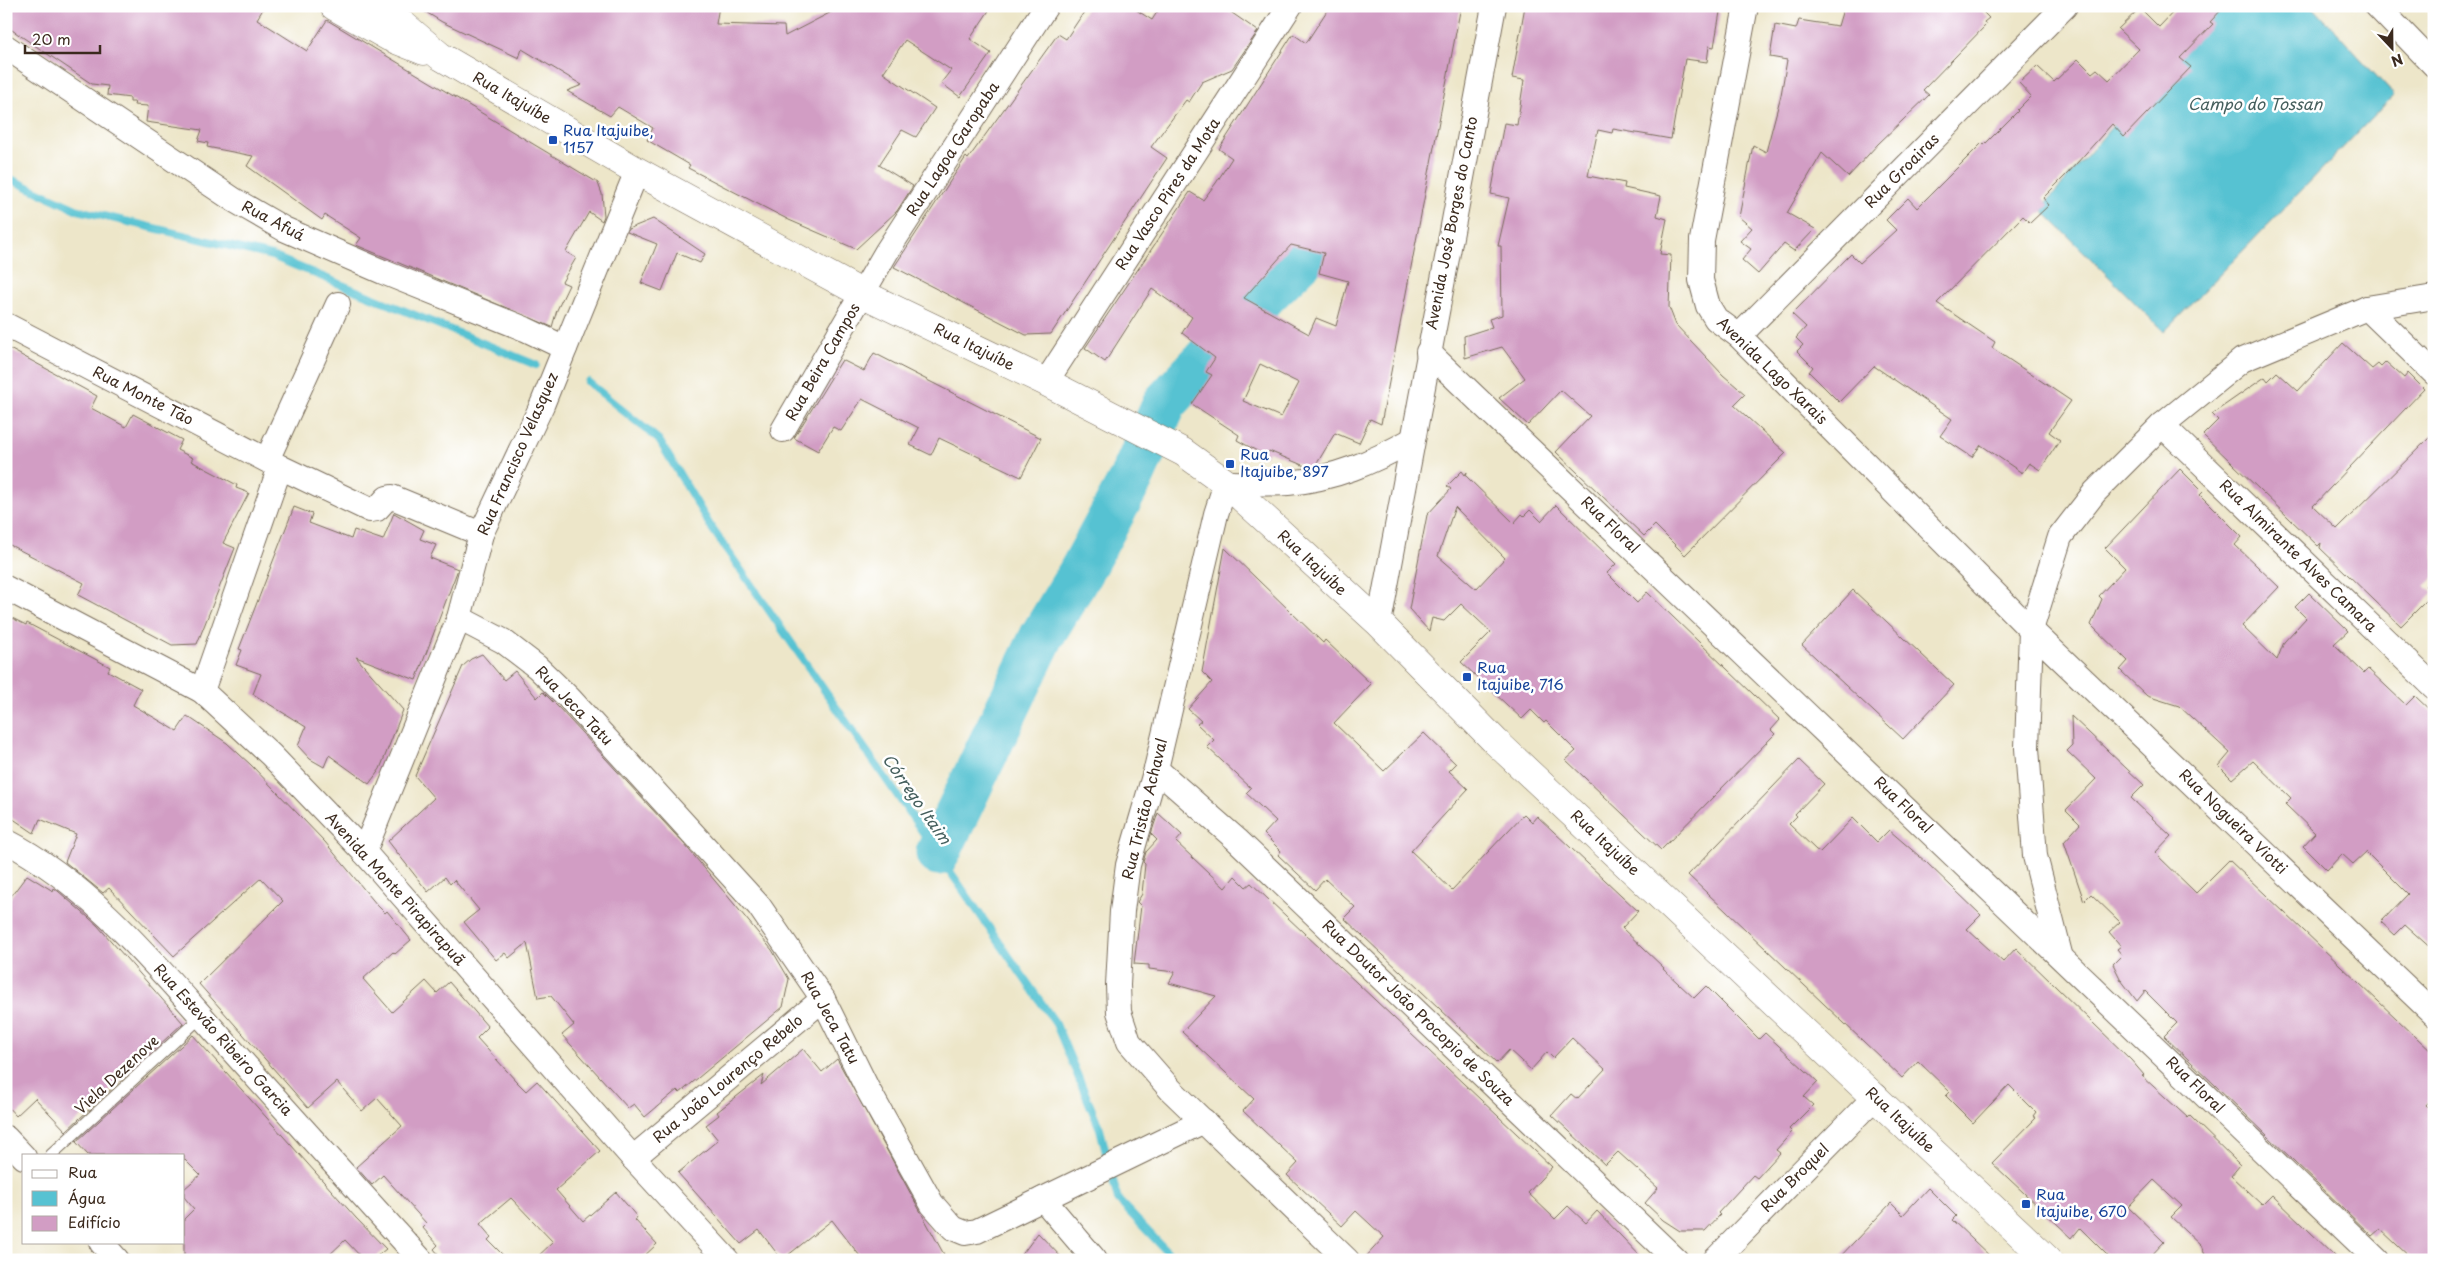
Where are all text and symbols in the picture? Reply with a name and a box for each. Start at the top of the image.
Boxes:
scale bar [25,22,100,54]
north arrow [2368,22,2418,72]
text: 20 m [32,27,71,50]
text: N [2388,49,2406,72]
street label: Rua Itajuíbe [469,65,556,129]
street label: Rua Lagoa Garopaba [900,76,1004,220]
water label: Campo do Tossan [2188,91,2324,115]
street label: Rua Vasco Pires da Mota [1109,112,1225,274]
street label: Avenida José Borges do Canto [1419,114,1482,331]
place label: Rua Itajuibe, 1157 [563,118,654,158]
street label: Rua Groairas [1858,127,1944,213]
marker: Rua Itajuibe, 1157 [547,134,559,146]
street label: Rua Afuá [238,194,310,246]
street label: Rua Beira Campos [779,298,865,424]
street label: Avenida Lago Xarais [1712,311,1834,429]
street label: Rua Itajuíbe [930,316,1019,375]
street label: Rua Monte Tão [89,359,198,430]
street label: Rua Francisco Velasquez [470,368,563,538]
place label: Rua Itajuibe, 897 [1240,442,1329,482]
marker: Rua Itajuibe, 897 [1224,458,1236,470]
street label: Rua Almirante Alves Camara [2215,473,2383,637]
street label: Rua Floral [1577,490,1646,558]
street label: Rua Itajuíbe [1273,524,1353,600]
place label: Rua Itajuibe, 716 [1477,655,1564,695]
street label: Rua Jeca Tatu [531,660,619,750]
marker: Rua Itajuibe, 716 [1461,671,1473,683]
street label: Rua Tristão Achaval [1115,735,1172,882]
water label: Córrego Itaim [878,748,958,849]
street label: Rua Nogueira Viotti [2175,763,2294,879]
street label: Rua Floral [1870,770,1939,838]
street label: Rua Itajuíbe [1566,804,1646,880]
street label: Avenida Monte Pirapirapuã [321,806,472,970]
street label: Rua Doutor João Procopio de Souza [1318,913,1521,1111]
street label: Rua Estevão Ribeiro Garcia [149,958,299,1121]
street label: Rua Jeca Tatu [796,967,866,1068]
street label: Rua João Lourenço Rebelo [647,1008,807,1148]
street label: Viela Dezenove [69,1029,163,1119]
street label: Rua Floral [2162,1050,2231,1118]
street label: Rua Itajuíbe [1861,1081,1941,1157]
street label: Rua Broquel [1754,1137,1833,1216]
legend [22,1154,185,1244]
text: Rua [68,1160,97,1183]
place label: Rua Itajuibe, 670 [2036,1182,2127,1222]
text: Água [68,1186,106,1209]
marker: Rua Itajuibe, 670 [2020,1198,2032,1210]
text: Edifício [68,1210,121,1233]

